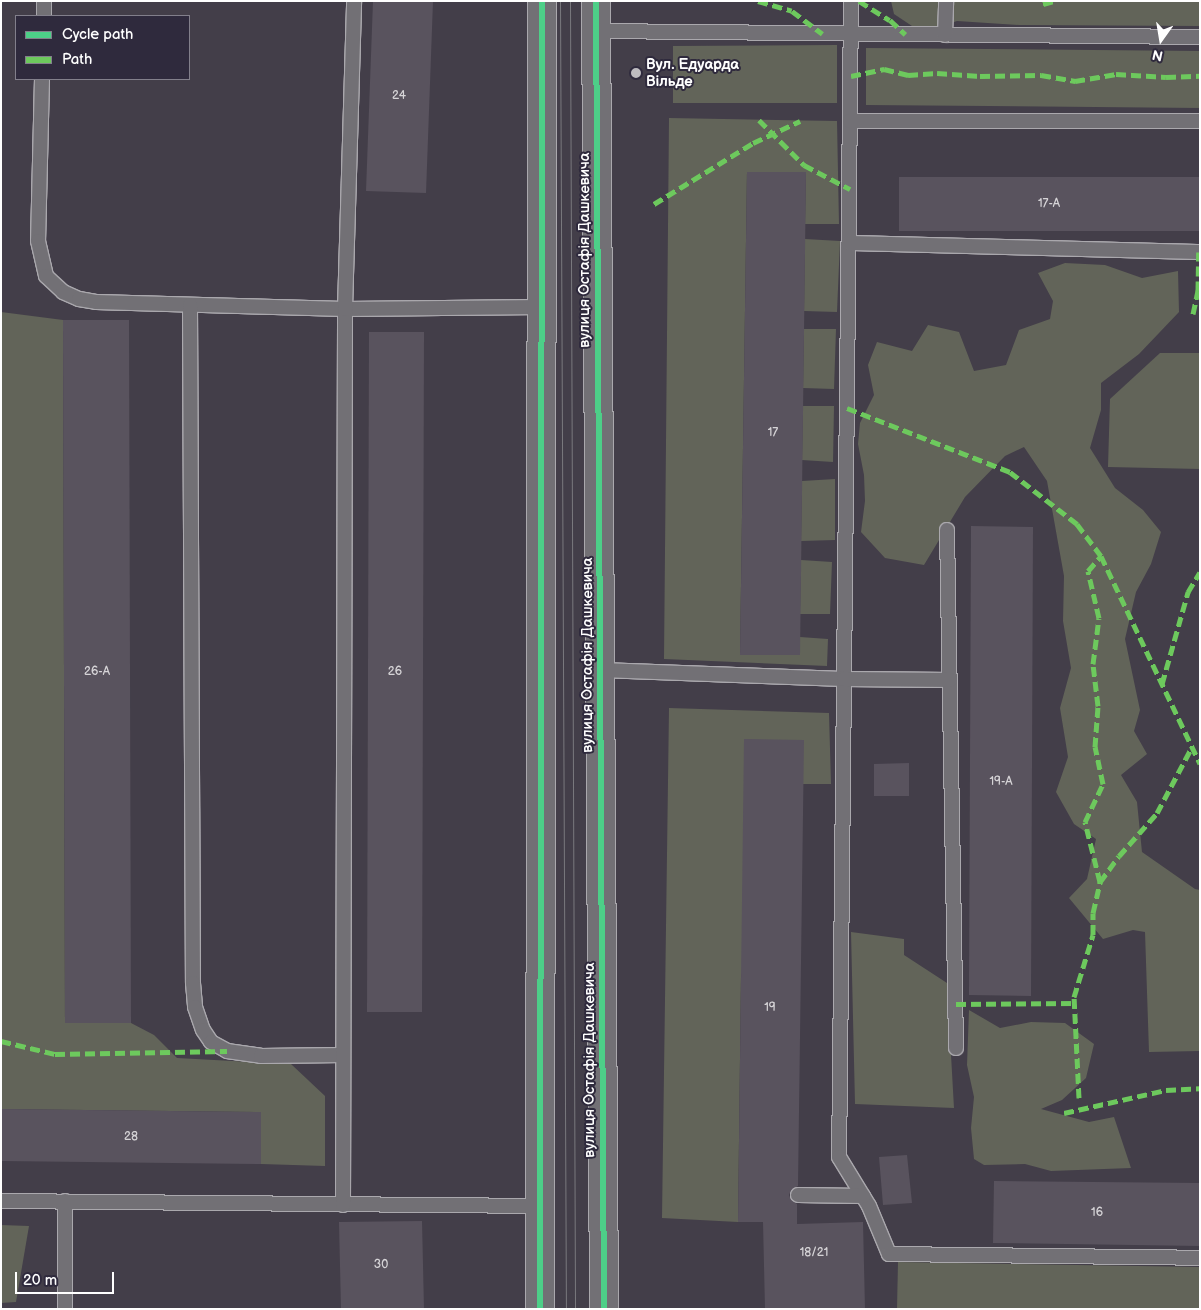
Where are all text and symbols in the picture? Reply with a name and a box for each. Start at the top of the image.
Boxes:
legend [15,15,190,80]
north arrow [1136,15,1186,65]
text: Cycle path [62,25,133,44]
text: N [1150,46,1165,65]
text: Path [62,50,92,69]
place label: Вул. Едуарда Вільде [646,55,739,90]
marker: Вул. Едуарда Вільде [630,67,642,79]
house number: 24 [392,89,406,103]
street label: вулиця Остафія Дашкевича [576,152,594,348]
house number: 17-А [1038,197,1060,211]
house number: 17 [768,426,778,440]
street label: вулиця Остафія Дашкевича [579,557,597,753]
house number: 26-А [84,665,110,679]
house number: 26 [388,665,402,679]
house number: 19-А [989,775,1013,789]
street label: вулиця Остафія Дашкевича [581,962,599,1158]
house number: 19 [764,1001,776,1015]
house number: 28 [124,1130,138,1144]
house number: 16 [1091,1206,1103,1220]
house number: 18/21 [800,1246,828,1260]
house number: 30 [374,1258,388,1272]
scale bar [18,1262,116,1294]
text: 20 m [23,1271,57,1290]

